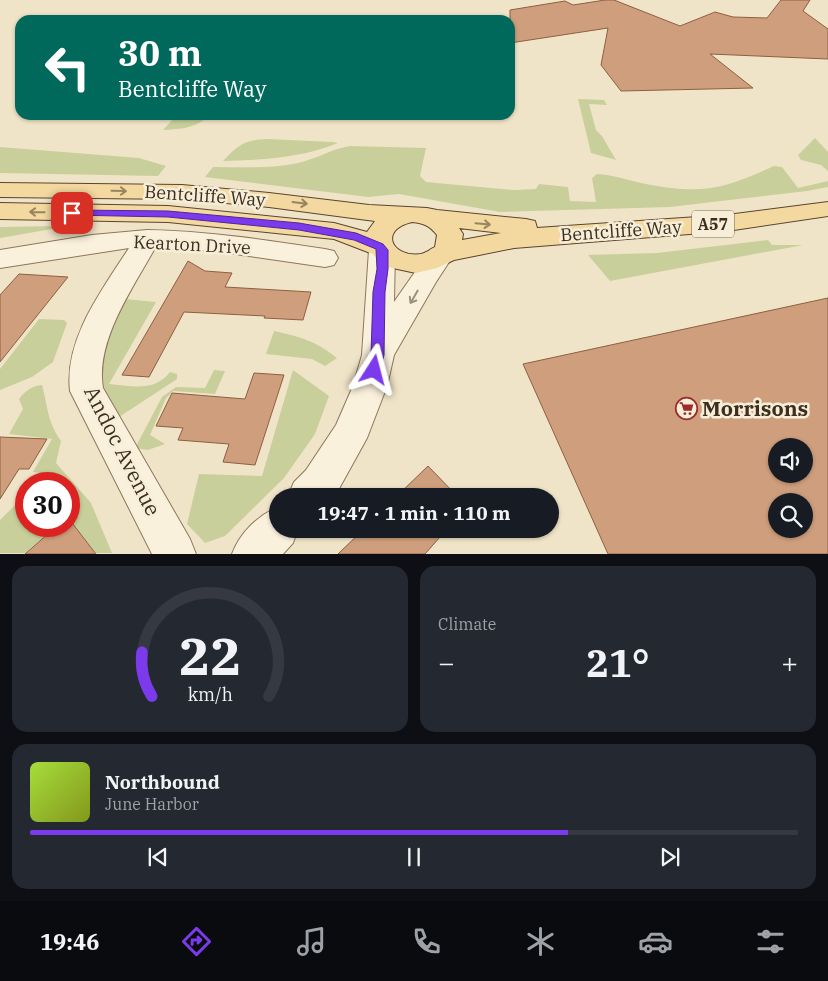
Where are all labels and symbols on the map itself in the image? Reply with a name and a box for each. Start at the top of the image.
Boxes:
street label: Bentcliffe Way [144,180,267,211]
one-way arrow [110,186,126,196]
pin [51,192,93,234]
one-way arrow [292,198,308,208]
one-way arrow [29,207,46,217]
road number: A57 [692,210,734,238]
street label: Bentcliffe Way [560,215,683,246]
one-way arrow [475,219,491,228]
street label: Kearton Drive [133,230,251,259]
one-way arrow [408,289,418,303]
position arrow [347,343,399,395]
street label: Andoc Avenue [78,381,168,520]
place label: Morrisons [702,394,808,422]
supermarket icon: Morrisons [674,397,698,421]
speed limit sign: 30 [15,472,80,537]

